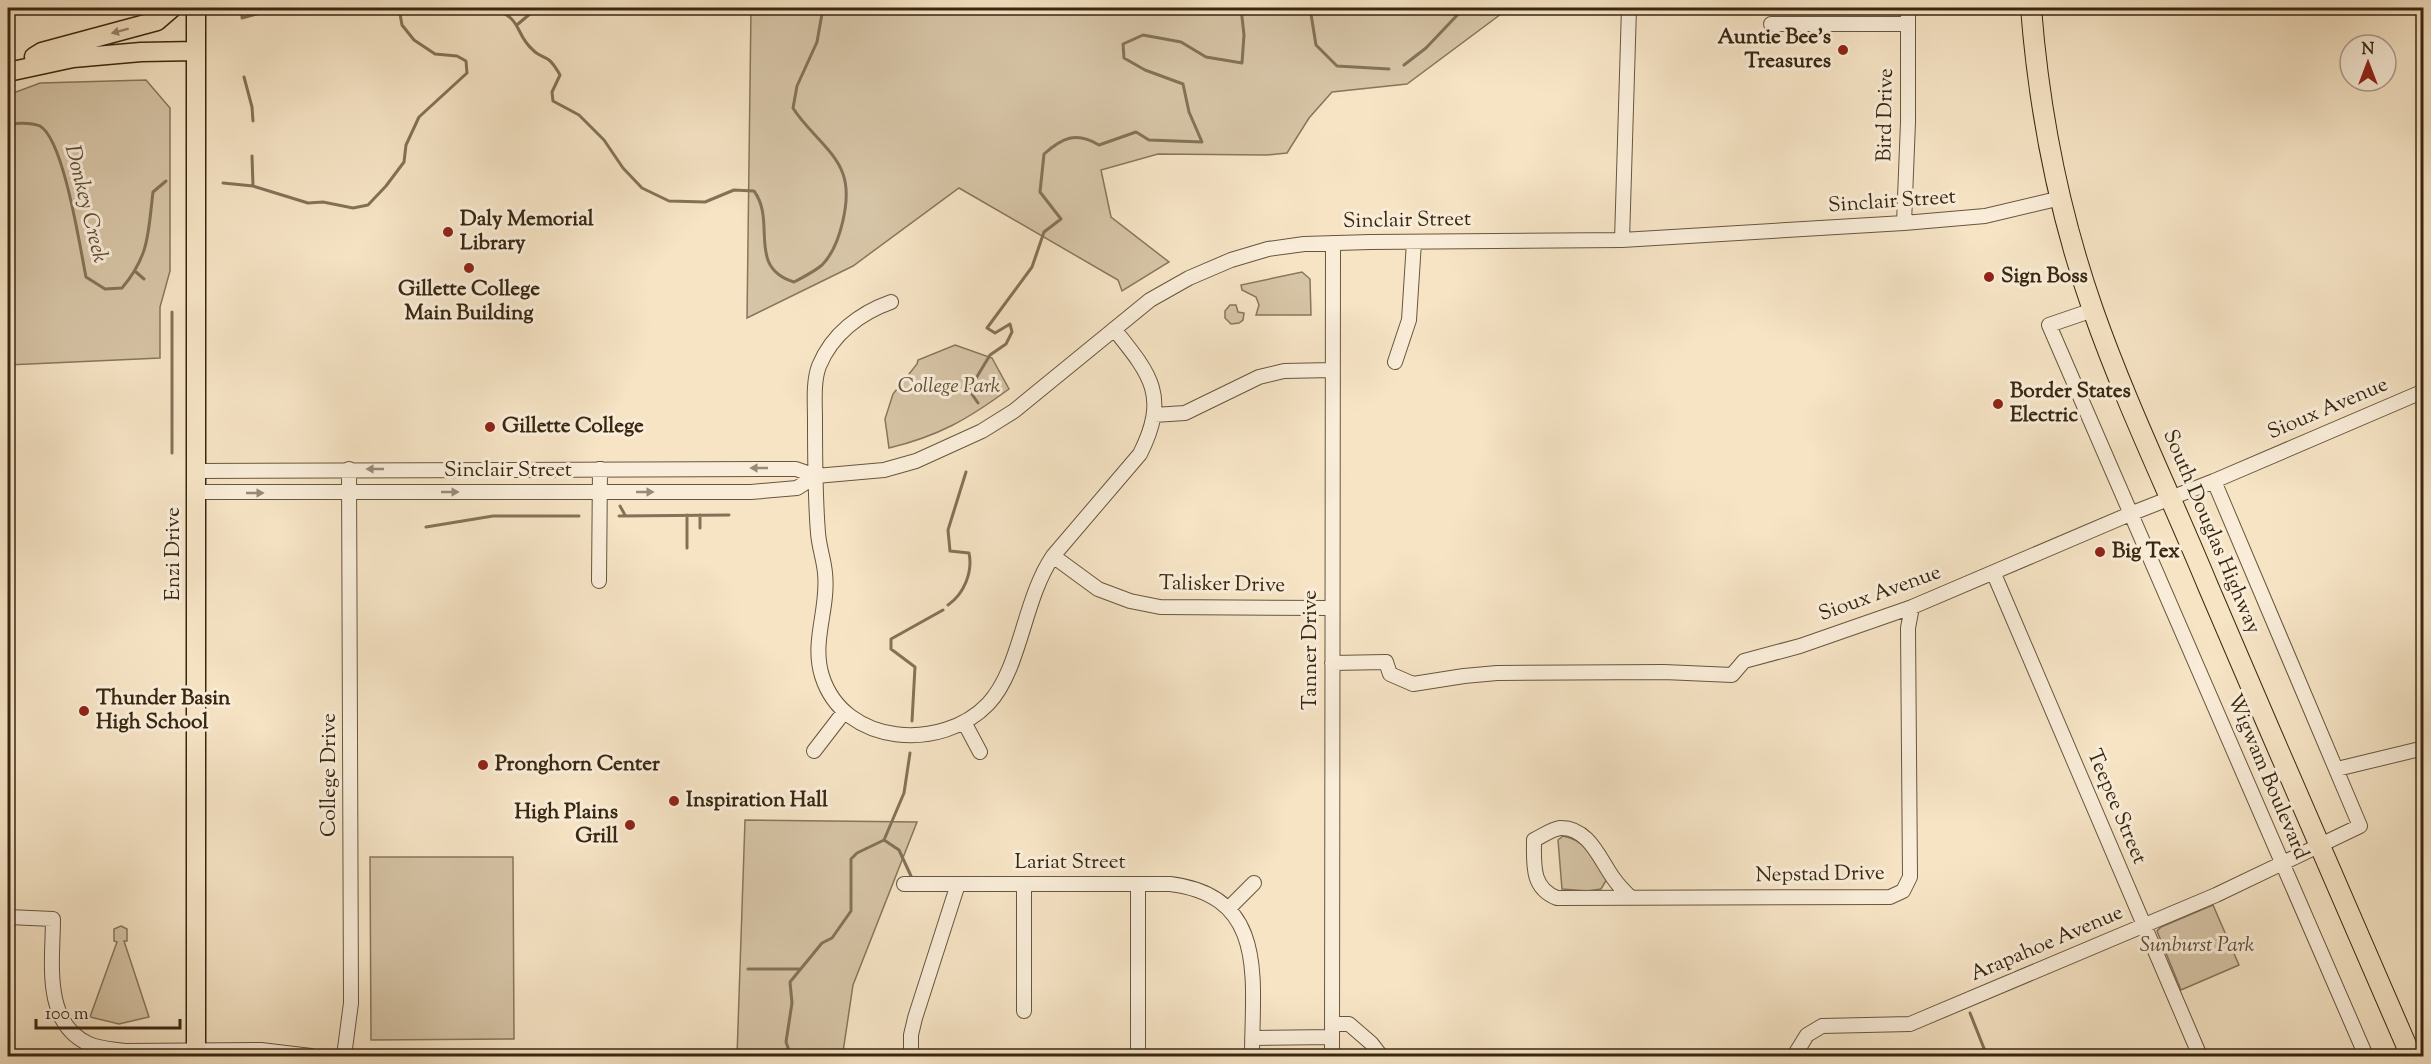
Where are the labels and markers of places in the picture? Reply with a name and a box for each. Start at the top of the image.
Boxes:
place label: Auntie Bee's Treasures [1717,23,1831,77]
marker: Auntie Bee's Treasures [1836,43,1850,57]
place label: Daly Memorial Library [460,205,594,259]
marker: Daly Memorial Library [441,225,455,239]
marker: Gillette College Main Building [462,261,476,275]
place label: Sign Boss [2001,262,2088,292]
marker: Sign Boss [1982,270,1996,284]
place label: Gillette College Main Building [398,275,540,329]
place label: Border States Electric [2010,377,2131,431]
marker: Border States Electric [1991,397,2005,411]
place label: Gillette College [502,412,644,442]
marker: Gillette College [483,420,497,434]
place label: Big Tex [2112,537,2180,567]
marker: Big Tex [2093,545,2107,559]
place label: Thunder Basin High School [96,684,231,738]
marker: Thunder Basin High School [77,704,91,718]
place label: Pronghorn Center [495,750,660,780]
marker: Pronghorn Center [476,758,490,772]
place label: Inspiration Hall [686,786,828,816]
marker: Inspiration Hall [667,794,681,808]
place label: High Plains Grill [514,798,618,852]
marker: High Plains Grill [623,818,637,832]

